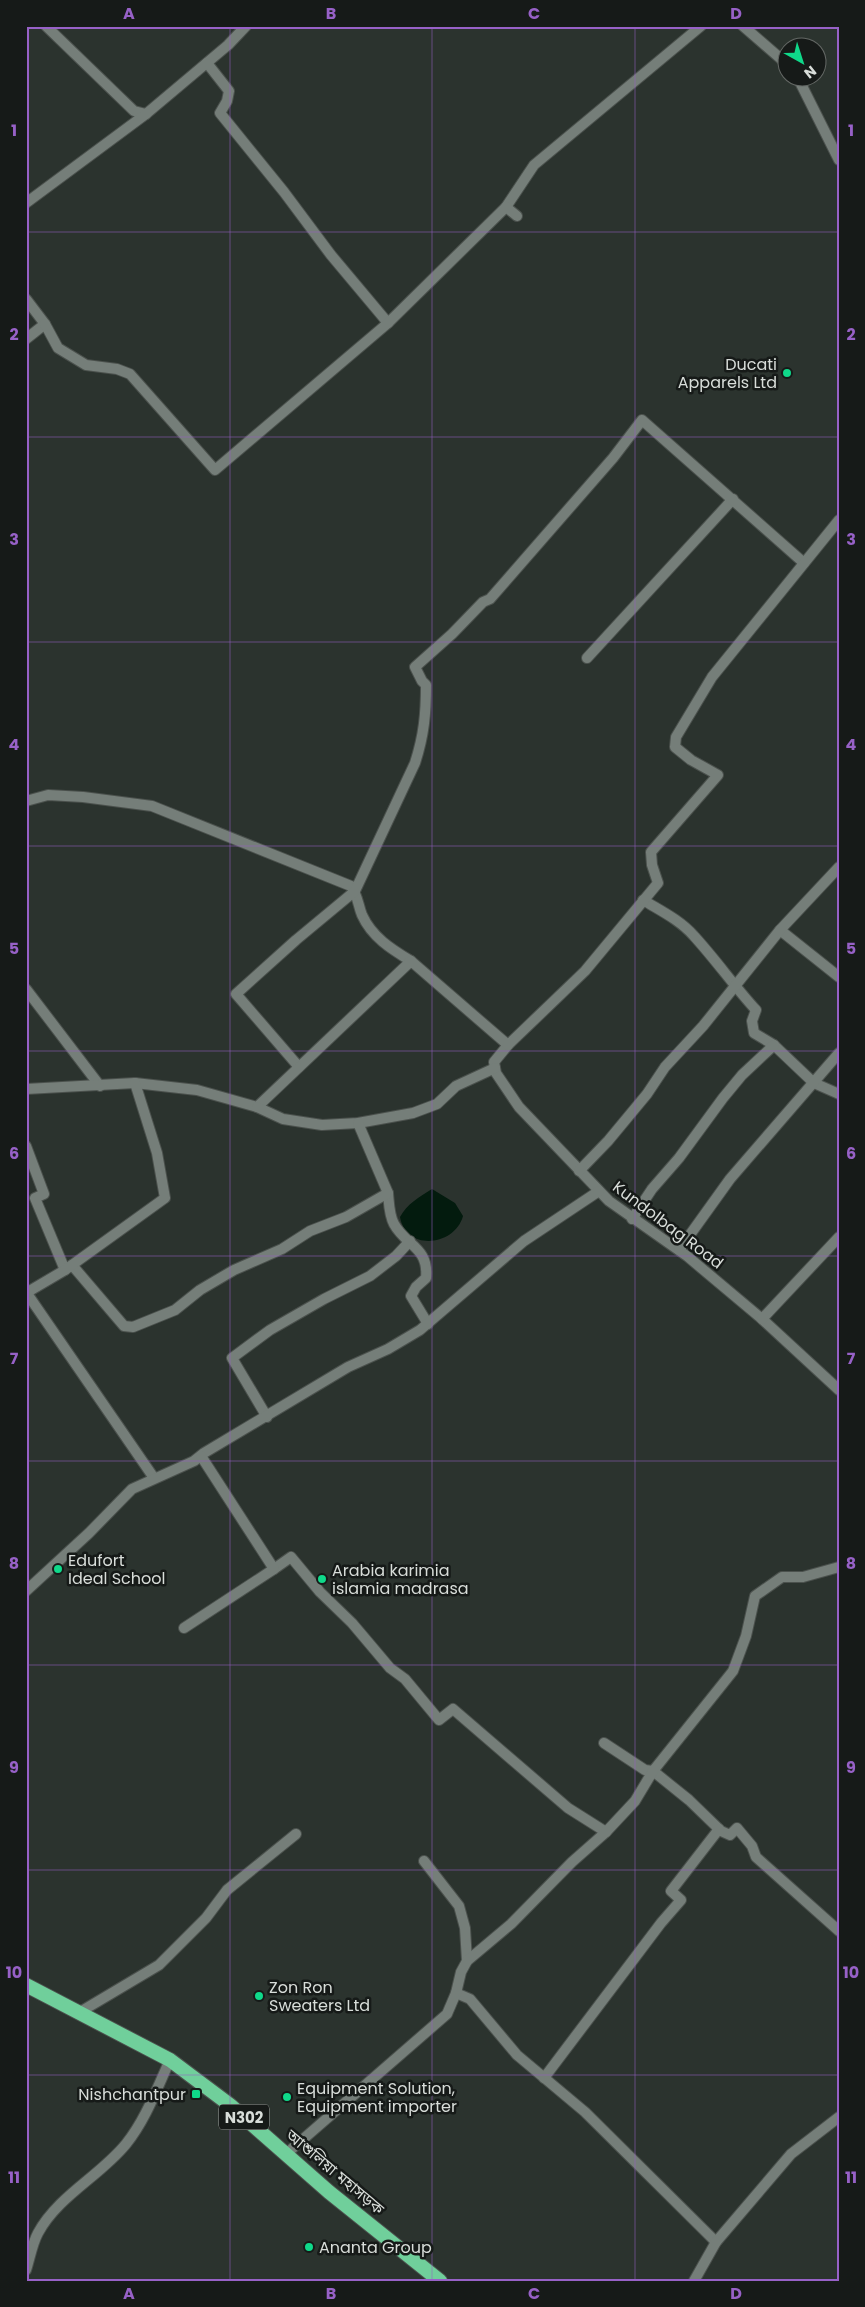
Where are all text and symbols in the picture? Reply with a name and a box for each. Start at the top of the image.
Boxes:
text: A [123,2,135,25]
text: B [326,2,336,25]
text: C [528,2,540,25]
text: D [730,2,742,25]
north arrow [778,38,828,88]
text: N [800,61,821,83]
text: 1 [11,119,17,142]
text: 1 [848,119,854,142]
text: 2 [9,323,19,346]
text: 2 [846,323,856,346]
place label: Ducati Apparels Ltd [678,353,777,394]
marker: Ducati Apparels Ltd [781,367,793,379]
text: 3 [9,528,19,551]
text: 3 [846,528,856,551]
text: 4 [9,733,20,756]
text: 4 [846,733,857,756]
text: 5 [9,937,19,960]
text: 5 [846,937,856,960]
text: 6 [9,1142,19,1165]
text: 6 [846,1142,856,1165]
street label: Kundolbag Road [608,1176,728,1274]
text: 7 [10,1347,19,1370]
text: 7 [847,1347,856,1370]
place label: Edufort Ideal School [68,1549,165,1590]
text: 8 [9,1552,19,1575]
text: 8 [846,1552,856,1575]
place label: Arabia karimia islamia madrasa [332,1559,469,1600]
marker: Edufort Ideal School [52,1563,64,1575]
marker: Arabia karimia islamia madrasa [316,1573,328,1585]
text: 9 [9,1756,19,1779]
text: 9 [846,1756,856,1779]
text: 10 [6,1961,22,1984]
text: 10 [843,1961,859,1984]
place label: Zon Ron Sweaters Ltd [269,1976,370,2017]
marker: Zon Ron Sweaters Ltd [253,1990,265,2002]
place label: Equipment Solution, Equipment importer [297,2077,457,2118]
place label: Nishchantpur [78,2083,186,2106]
marker: Nishchantpur [190,2088,202,2100]
marker: Equipment Solution, Equipment importer [281,2091,293,2103]
road number: N302 [219,2104,269,2130]
street label: আশুলিয়া মহাসড়ক [280,2123,390,2221]
text: 11 [8,2166,20,2189]
text: 11 [845,2166,857,2189]
place label: Ananta Group [319,2236,432,2259]
marker: Ananta Group [303,2241,315,2253]
text: A [123,2282,135,2305]
text: B [326,2282,336,2305]
text: C [528,2282,540,2305]
text: D [730,2282,742,2305]

